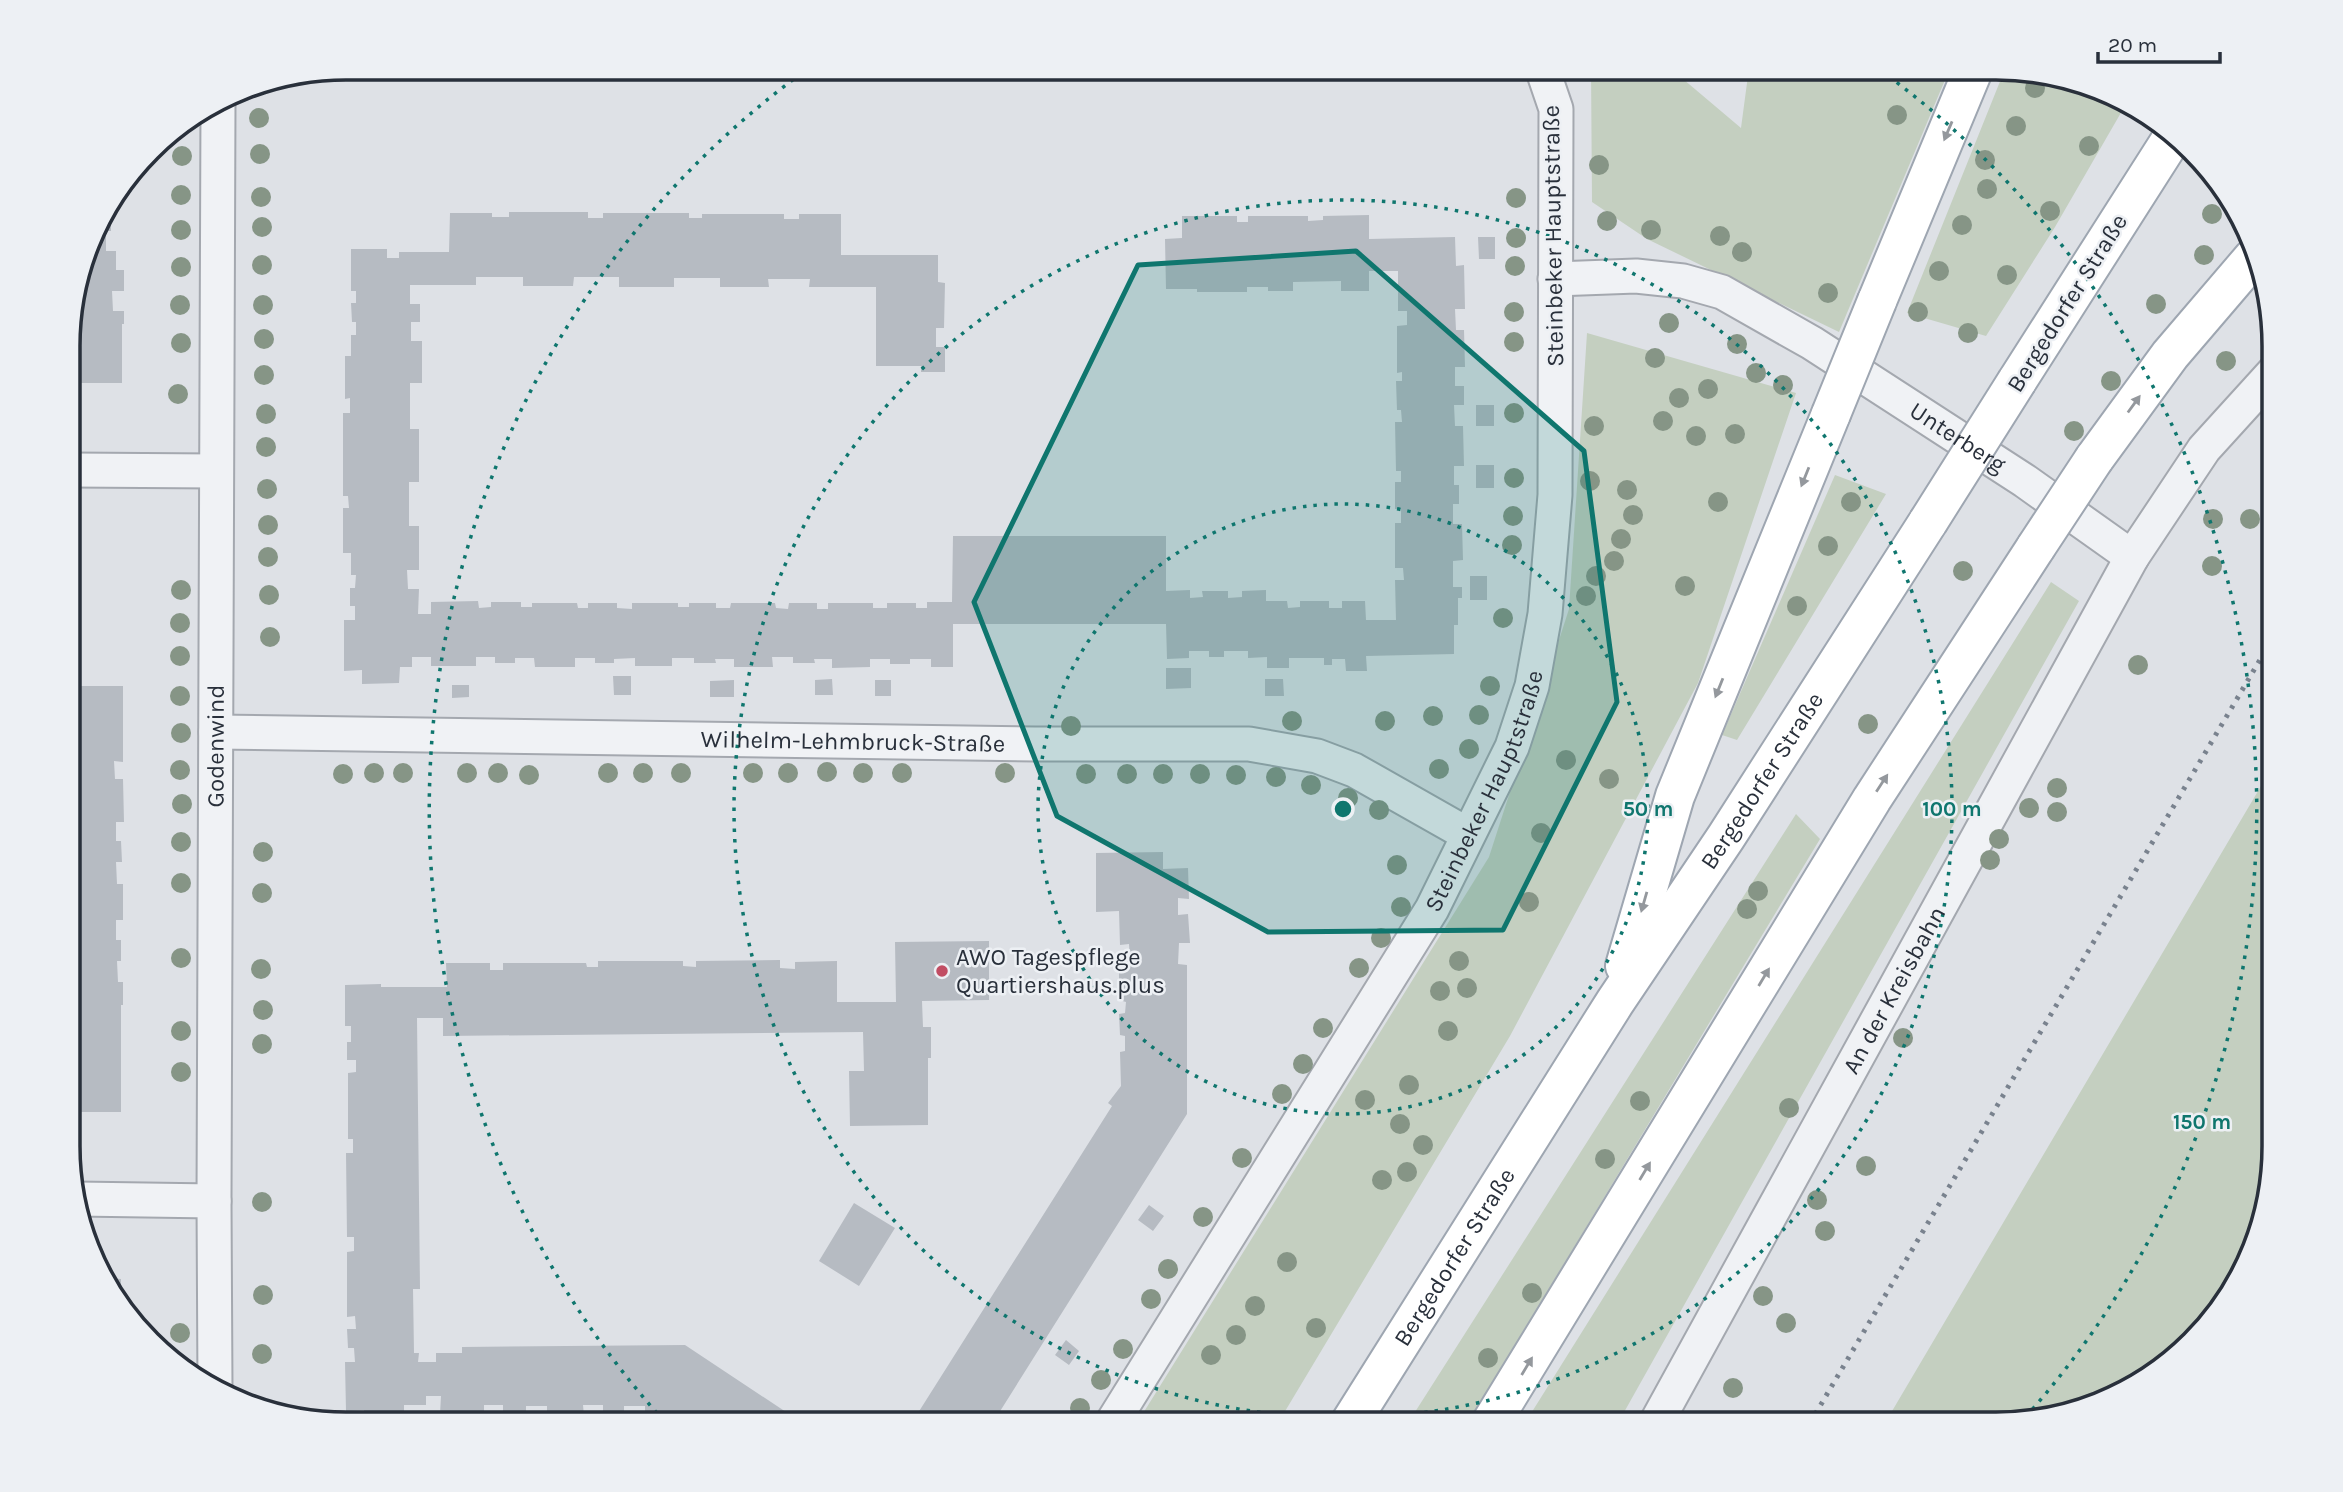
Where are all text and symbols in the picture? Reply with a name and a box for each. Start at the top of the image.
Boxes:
scale bar [2098,21,2220,65]
text: 20 m [2108,33,2157,57]
street label: Steinbeker Hauptstraße [1537,105,1569,367]
one-way arrow [1942,121,1954,141]
street label: Bergedorfer Straße [2001,209,2133,397]
one-way arrow [2127,395,2141,413]
street label: Unterberg [1905,396,2011,479]
one-way arrow [1799,467,1811,487]
street label: Steinbeker Hauptstraße [1419,668,1549,916]
one-way arrow [1713,677,1724,698]
street label: Godenwind [201,685,230,808]
street label: Bergedorfer Straße [1694,687,1829,875]
street label: Wilhelm-Lehmbruck-Straße [701,725,1005,758]
one-way arrow [1876,773,1889,793]
centre of rings [1331,797,1355,821]
text: 50 m [1623,797,1673,821]
text: 100 m [1922,797,1982,821]
one-way arrow [1638,891,1649,913]
street label: An der Kreisbahn [1837,902,1951,1079]
place label: AWO Tagespflege Quartiershaus.plus [956,943,1165,999]
marker: AWO Tagespflege Quartiershaus.plus [934,963,950,979]
one-way arrow [1757,967,1770,986]
text: 150 m [2173,1110,2231,1134]
one-way arrow [1639,1162,1652,1181]
street label: Bergedorfer Straße [1388,1163,1521,1351]
one-way arrow [1521,1356,1533,1375]

